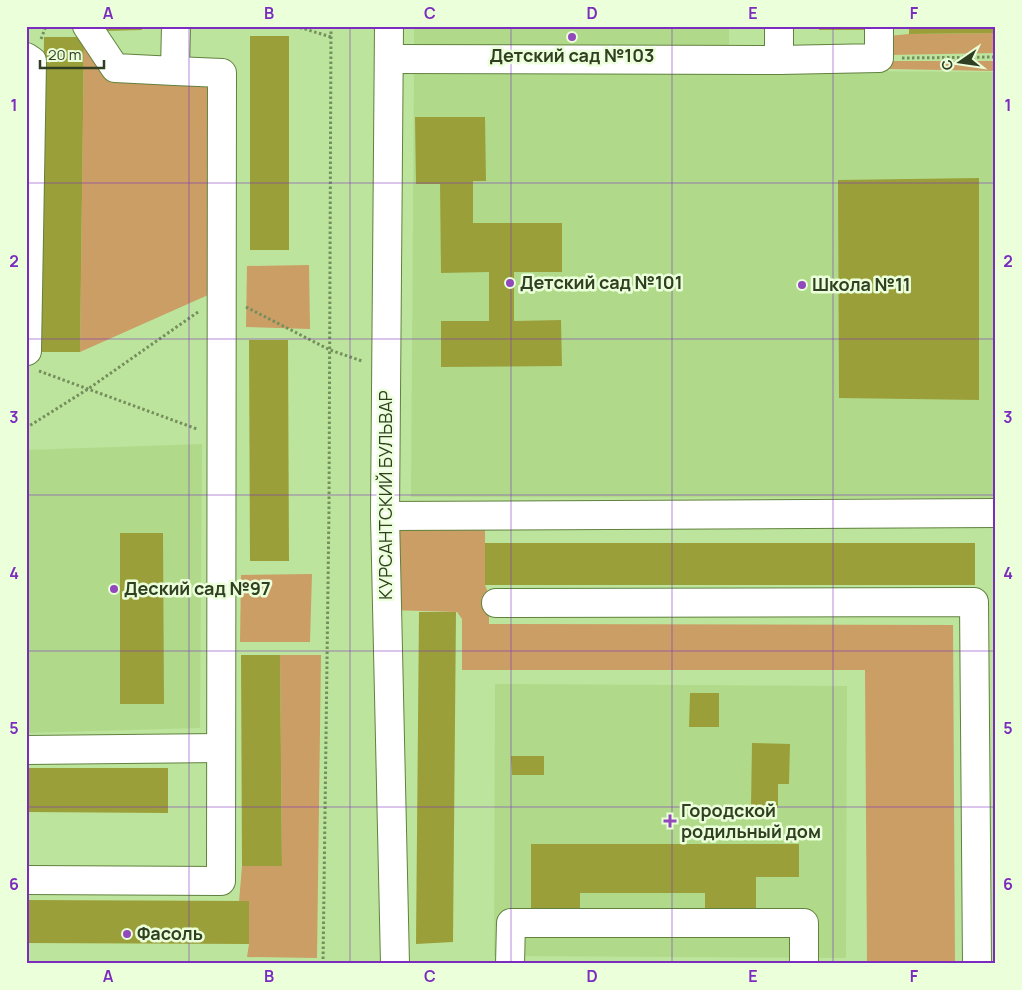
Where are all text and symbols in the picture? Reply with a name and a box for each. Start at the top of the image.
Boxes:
text: A [103,2,114,24]
text: B [264,2,274,24]
text: C [424,2,436,24]
text: D [586,2,598,24]
text: E [748,2,758,24]
text: F [910,2,919,24]
marker: Детский сад №103 [566,31,578,43]
scale bar [40,38,104,70]
north arrow [934,38,984,88]
place label: Детский сад №103 [489,43,655,67]
text: 20 m [48,44,81,65]
text: С [936,58,957,72]
text: 1 [10,94,18,116]
text: 1 [1004,94,1012,116]
text: 2 [9,250,19,272]
text: 2 [1003,250,1013,272]
place label: Детский сад №101 [520,270,683,294]
place label: Школа №11 [812,272,911,296]
marker: Детский сад №101 [504,277,516,289]
marker: Школа №11 [796,279,808,291]
street label: КУРСАНТСКИЙ БУЛЬВАР [373,390,397,600]
text: 3 [9,406,19,428]
text: 3 [1003,406,1013,428]
text: 4 [9,562,19,584]
text: 4 [1003,562,1013,584]
place label: Деский сад №97 [124,576,271,600]
marker: Деский сад №97 [108,583,120,595]
text: 5 [9,717,19,739]
text: 5 [1003,717,1013,739]
place label: Городской родильный дом [681,798,821,843]
marker: Городской родильный дом [663,814,677,828]
text: 6 [9,873,19,895]
text: 6 [1003,873,1013,895]
place label: Фасоль [137,921,203,945]
marker: Фасоль [121,928,133,940]
text: A [103,965,114,987]
text: B [264,965,274,987]
text: C [424,965,436,987]
text: D [586,965,598,987]
text: E [748,965,758,987]
text: F [910,965,919,987]

